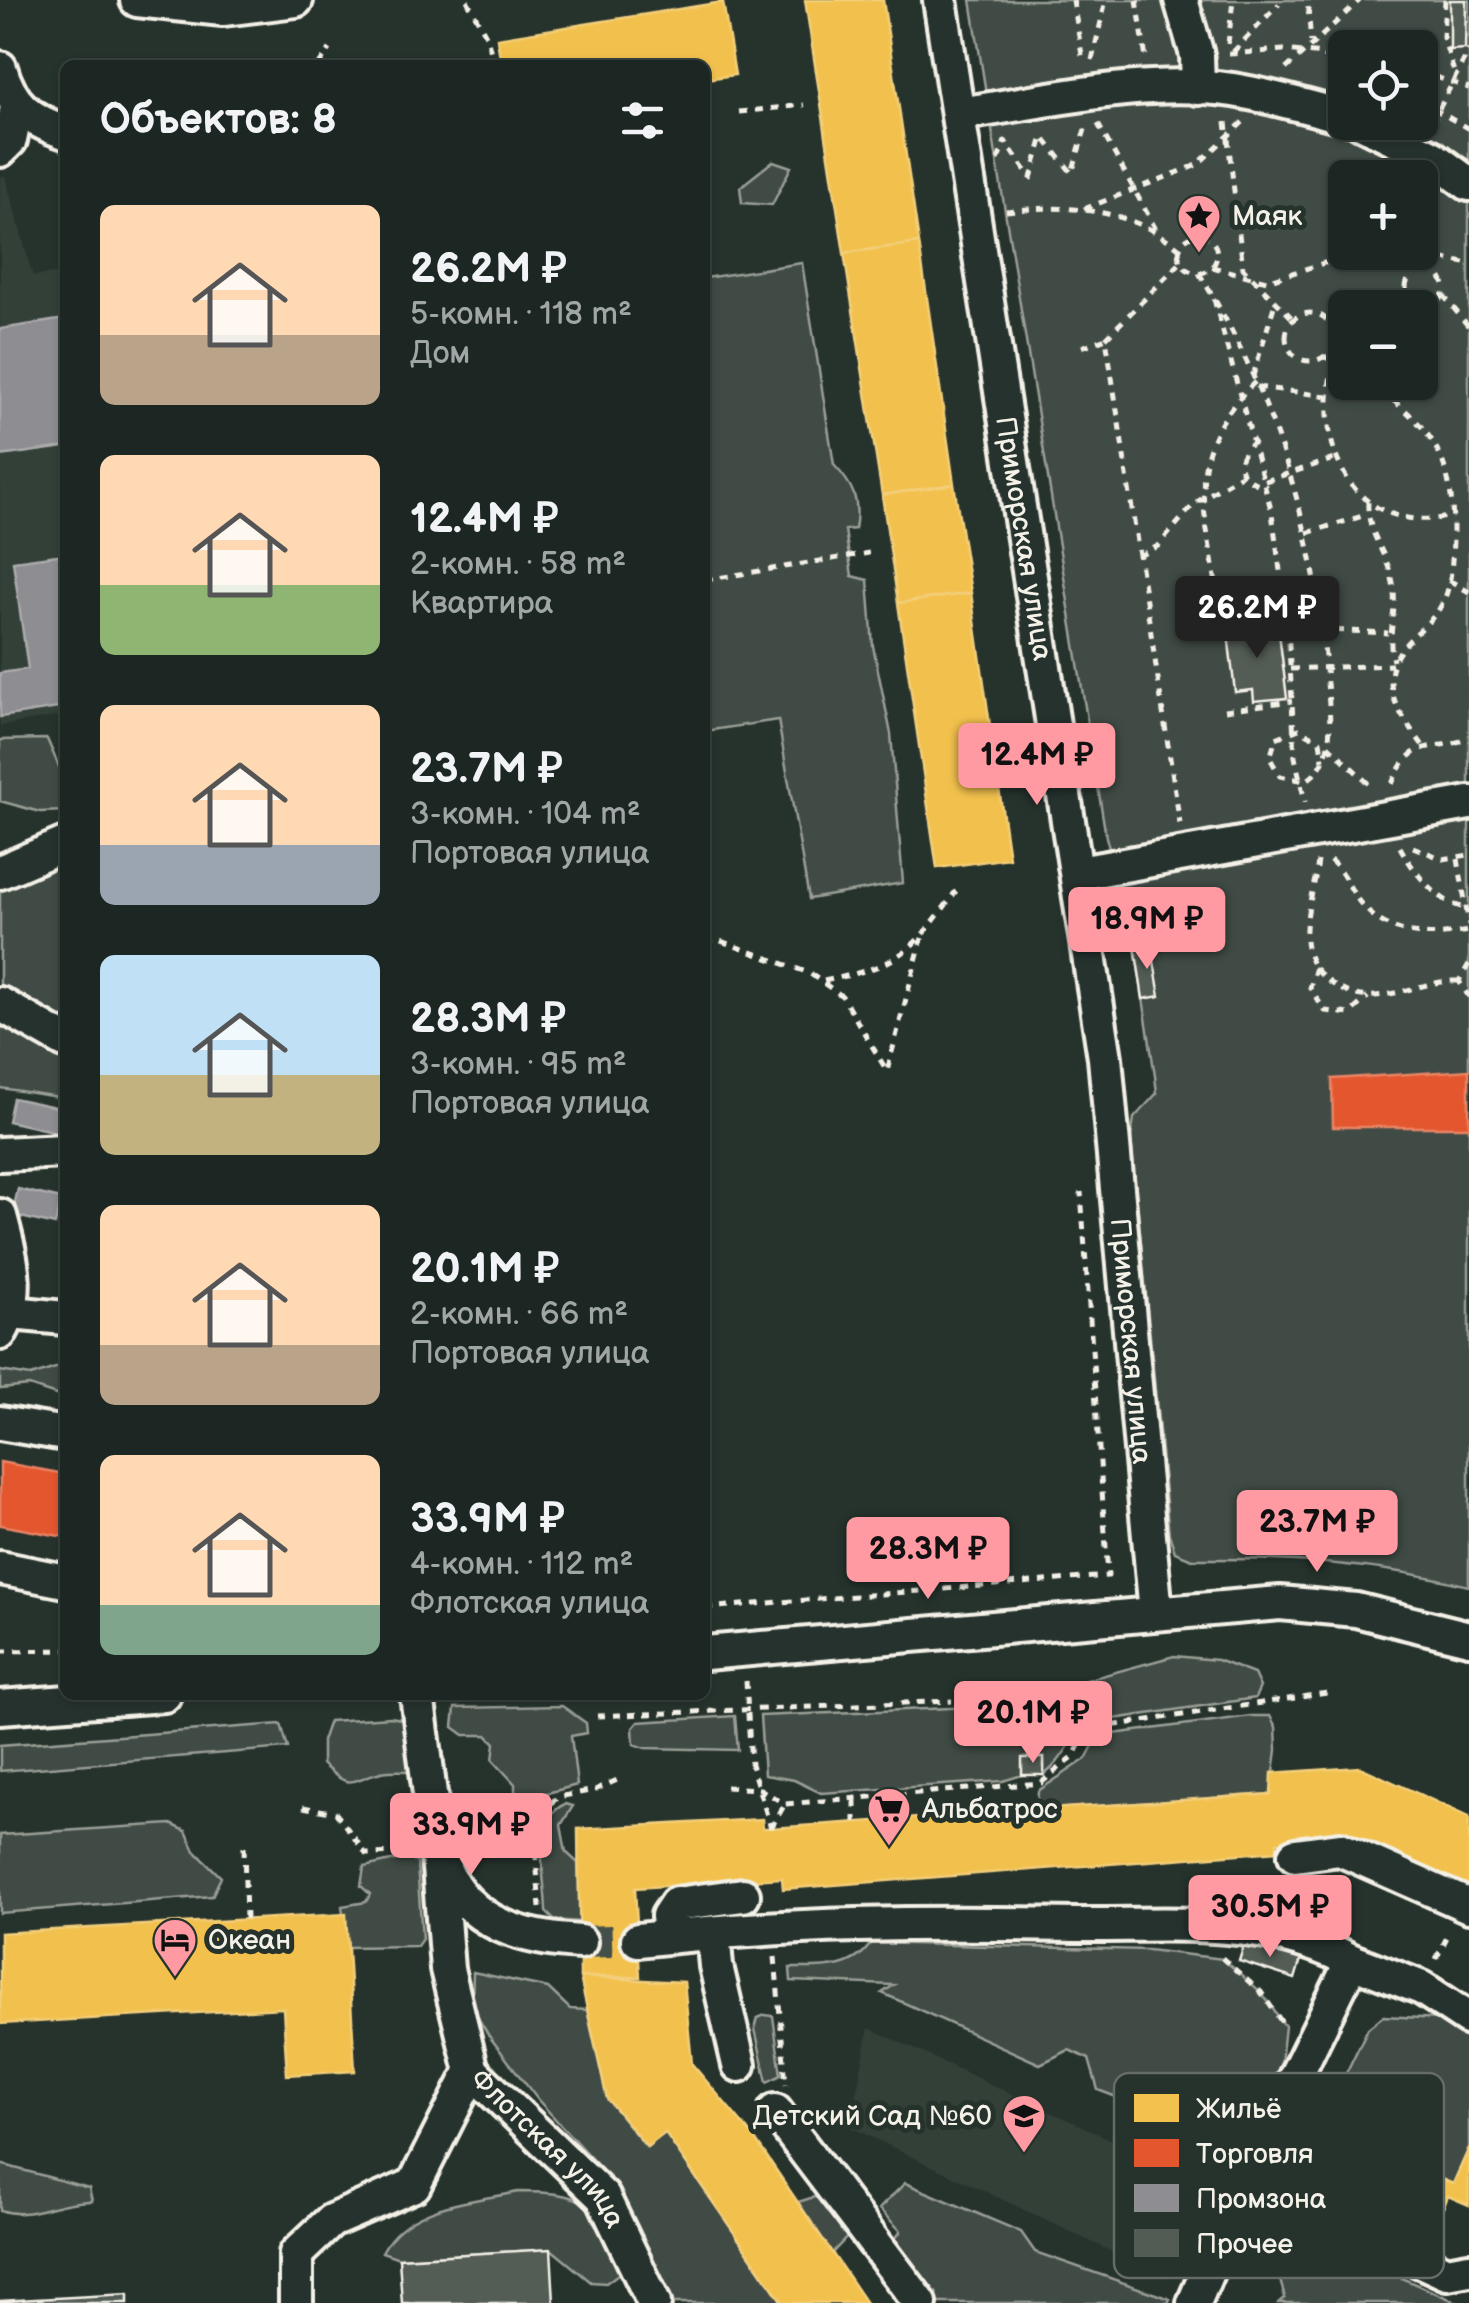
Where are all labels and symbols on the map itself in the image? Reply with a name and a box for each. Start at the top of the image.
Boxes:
place icon: Маяк [1176,193,1222,254]
place label: Маяк [1232,200,1302,233]
street label: Приморская улица [989,414,1059,663]
pin: 26.2M ₽ [1165,576,1349,661]
pin: 12.4M ₽ [945,723,1129,808]
pin: 18.9M ₽ [1055,887,1239,972]
street label: Приморская улица [1103,1217,1159,1466]
pin: 23.7M ₽ [1225,1490,1409,1575]
pin: 28.3M ₽ [836,1517,1020,1602]
pin: 20.1M ₽ [941,1681,1125,1766]
supermarket icon: Альбатрос [866,1786,912,1847]
pin: 33.9M ₽ [379,1793,563,1878]
place label: Альбатрос [921,1793,1058,1826]
pin: 30.5M ₽ [1178,1875,1362,1960]
hotel icon: Океан [152,1917,198,1978]
place label: Океан [208,1924,291,1957]
street label: Флотская улица [464,2062,632,2234]
legend [1114,2073,1444,2278]
school or university icon: Детский Сад №60 [1001,2093,1047,2154]
text: Жильё [1196,2093,1281,2126]
place label: Детский Сад №60 [753,2100,992,2133]
text: Торговля [1196,2138,1314,2171]
text: Промзона [1196,2183,1327,2216]
text: Прочее [1196,2228,1293,2261]

